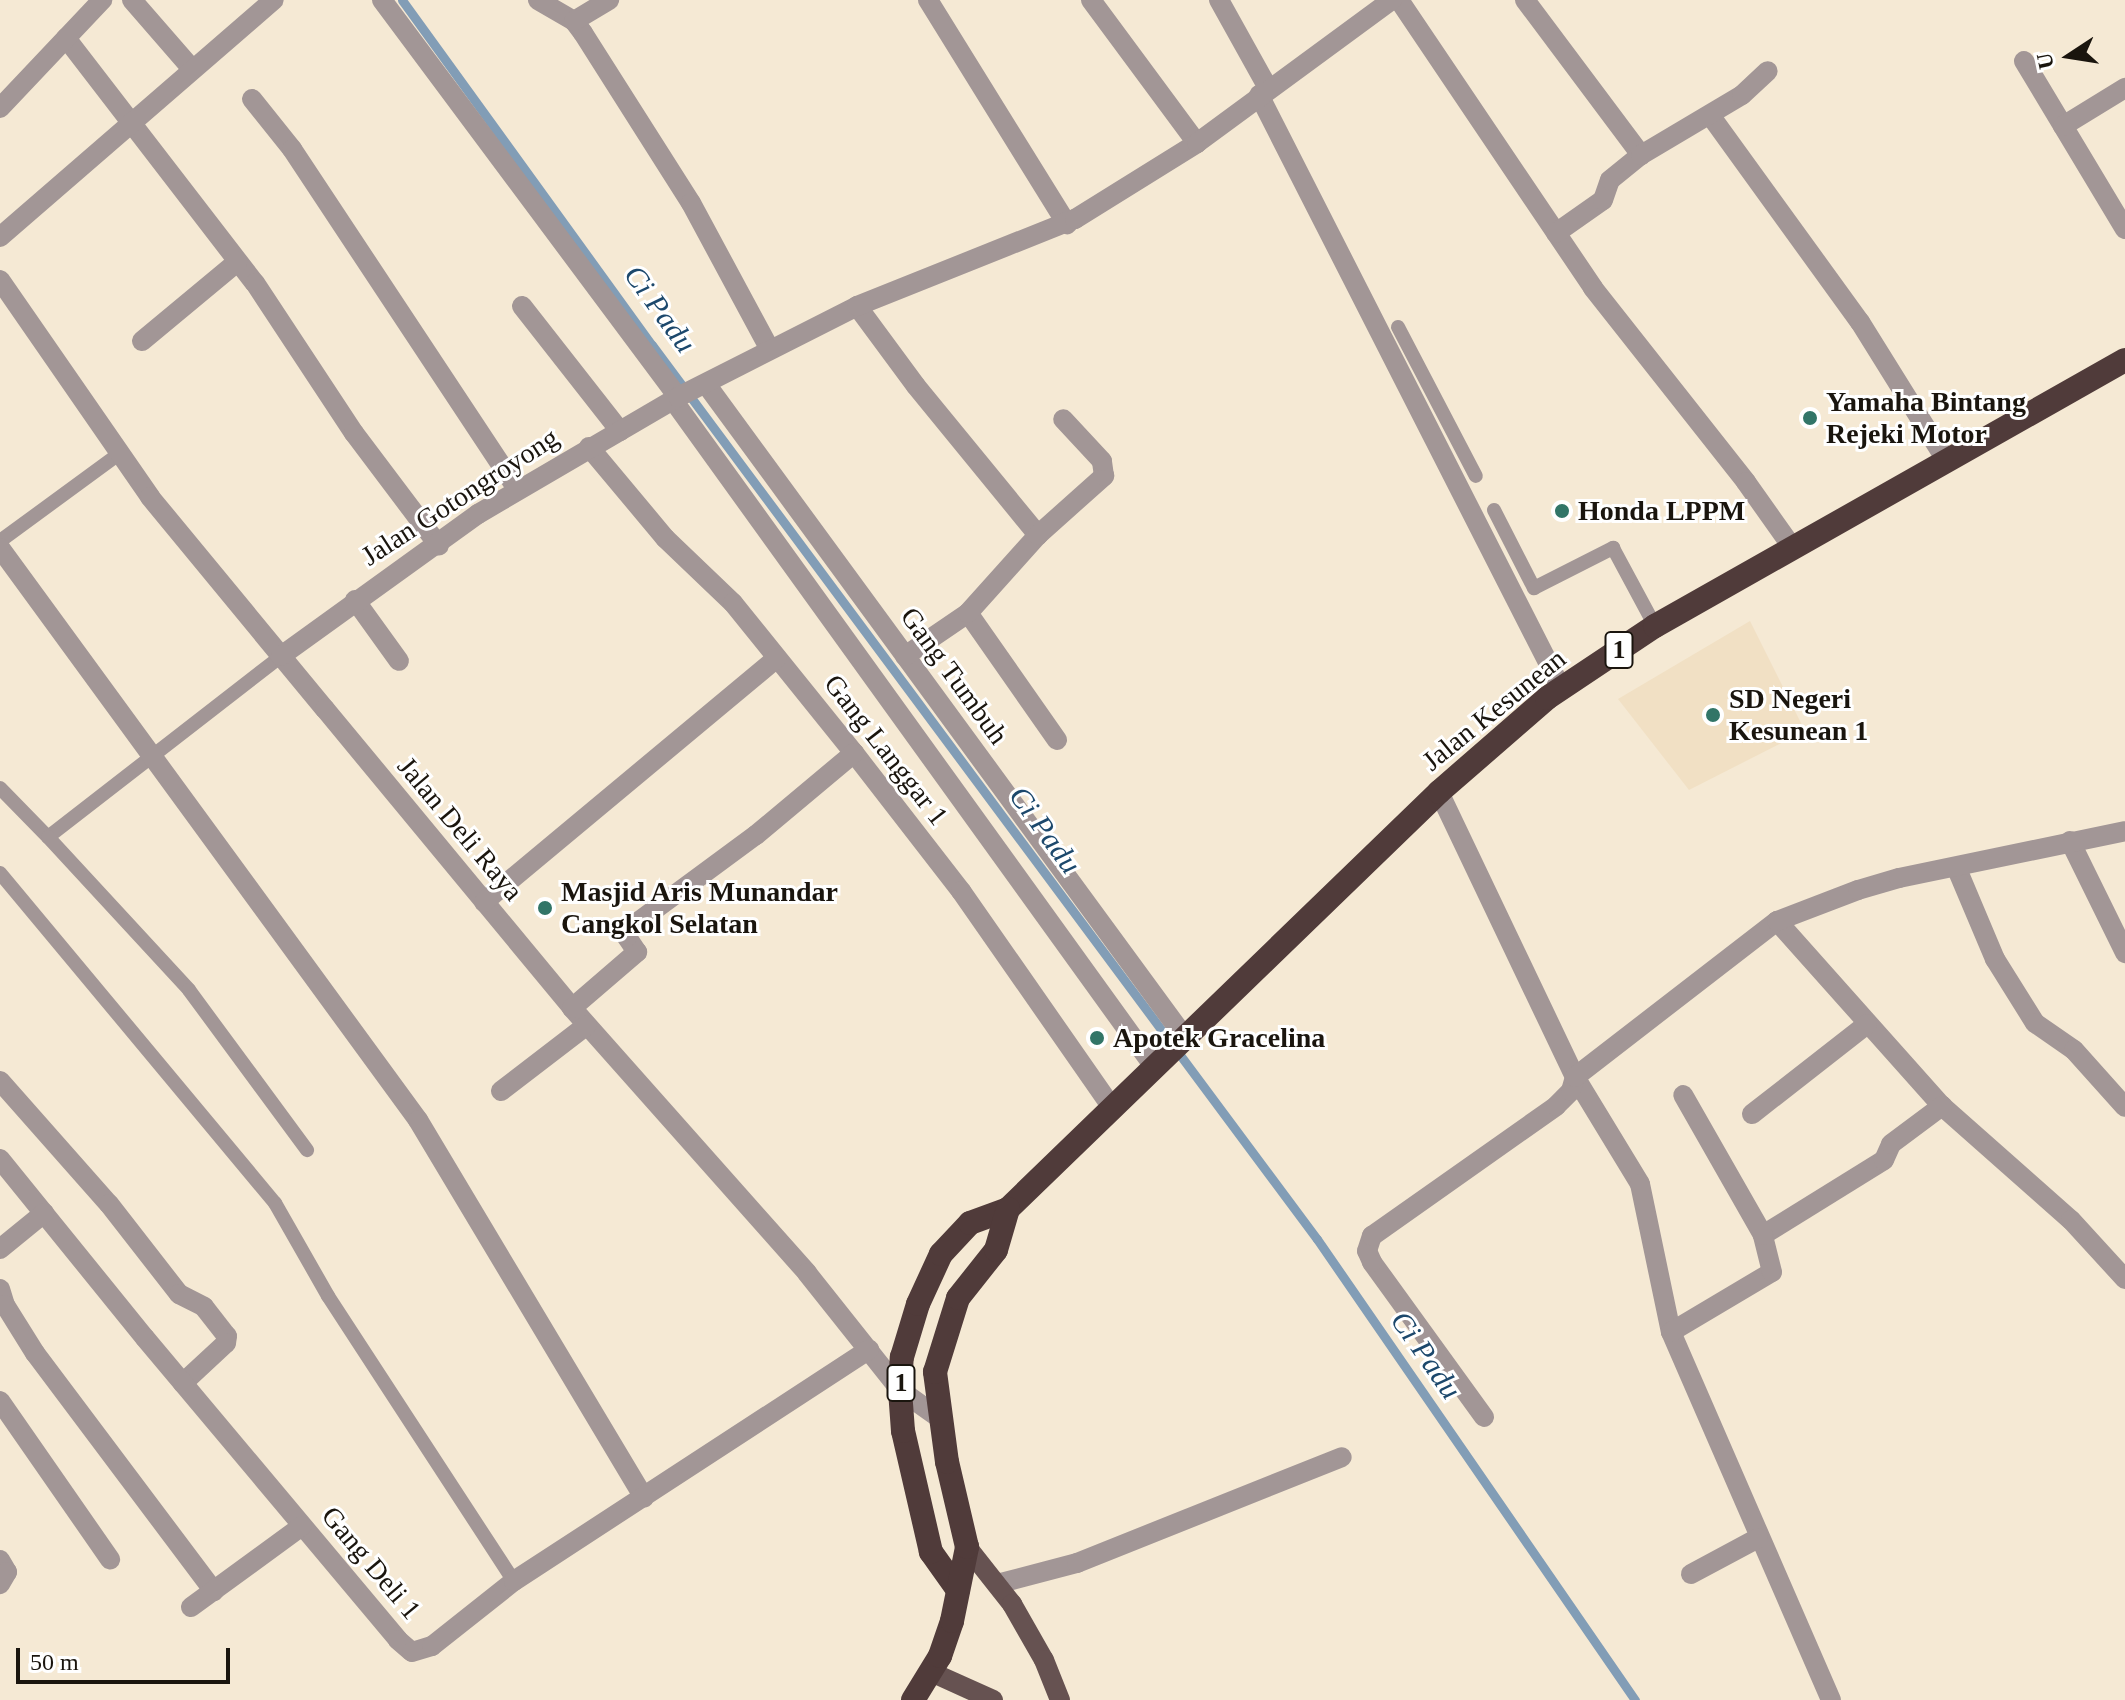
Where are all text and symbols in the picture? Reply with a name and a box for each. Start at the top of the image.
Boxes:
north arrow [2029,16,2109,96]
text: U [2031,51,2059,71]
water label: Ci Padu [616,258,704,360]
place label: Yamaha Bintang Rejeki Motor [1826,385,2026,451]
marker: Yamaha Bintang Rejeki Motor [1801,409,1819,427]
street label: Jalan Gotongroyong [355,421,565,573]
place label: Honda LPPM [1578,494,1745,528]
marker: Honda LPPM [1553,502,1571,520]
street label: Gang Tumbuh [893,601,1015,751]
road number: 1 [1603,628,1635,672]
street label: Jalan Kesunean [1415,642,1573,778]
street label: Gang Langgar 1 [817,668,955,832]
place label: SD Negeri Kesunean 1 [1729,682,1868,748]
marker: SD Negeri Kesunean 1 [1704,706,1722,724]
street label: Jalan Deli Raya [390,750,530,908]
water label: Ci Padu [1001,779,1089,881]
place label: Masjid Aris Munandar Cangkol Selatan [561,875,839,941]
marker: Masjid Aris Munandar Cangkol Selatan [536,899,554,917]
place label: Apotek Gracelina [1113,1021,1325,1055]
marker: Apotek Gracelina [1088,1029,1106,1047]
water label: Ci Padu [1383,1304,1469,1406]
road number: 1 [885,1361,917,1405]
street label: Gang Deli 1 [314,1500,428,1626]
scale bar [20,1632,234,1682]
text: 50 m [30,1649,79,1675]

